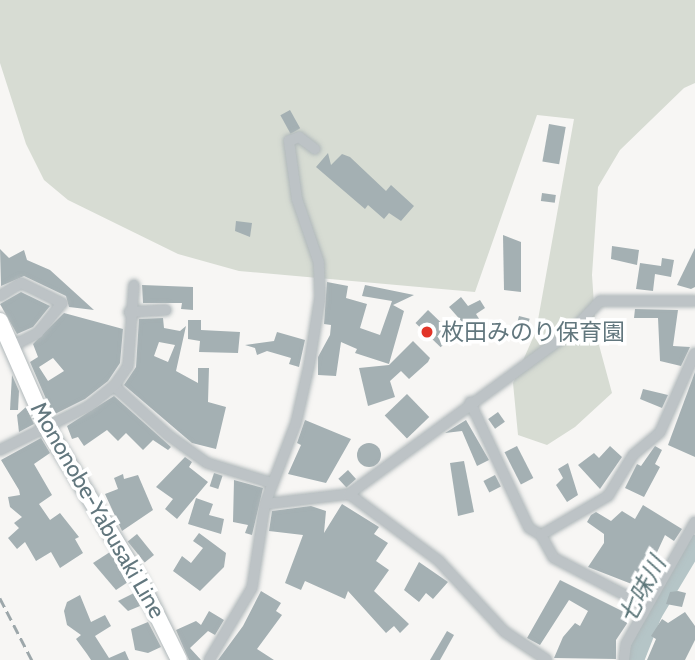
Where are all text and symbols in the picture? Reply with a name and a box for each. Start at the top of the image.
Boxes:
place label: 枚田みのり保育園 [441,318,625,346]
marker: 枚田みのり保育園 [419,324,435,340]
street label: Mononobe-Yabusaki Line [25,397,171,623]
water label: 七味川 [612,551,672,629]

